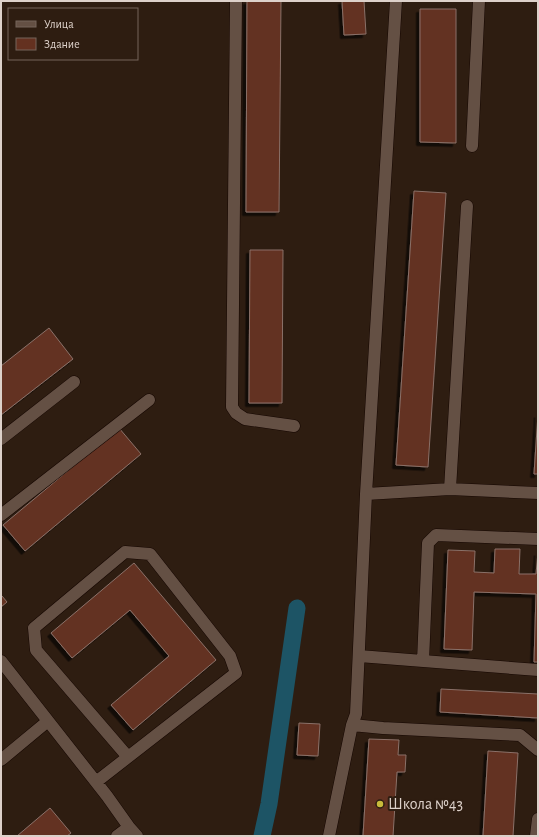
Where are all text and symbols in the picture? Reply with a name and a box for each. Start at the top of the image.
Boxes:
legend [8,8,138,60]
text: Улица [44,18,74,30]
text: Здание [44,38,80,50]
place label: Школа №43 [388,796,463,812]
marker: Школа №43 [375,799,385,809]

